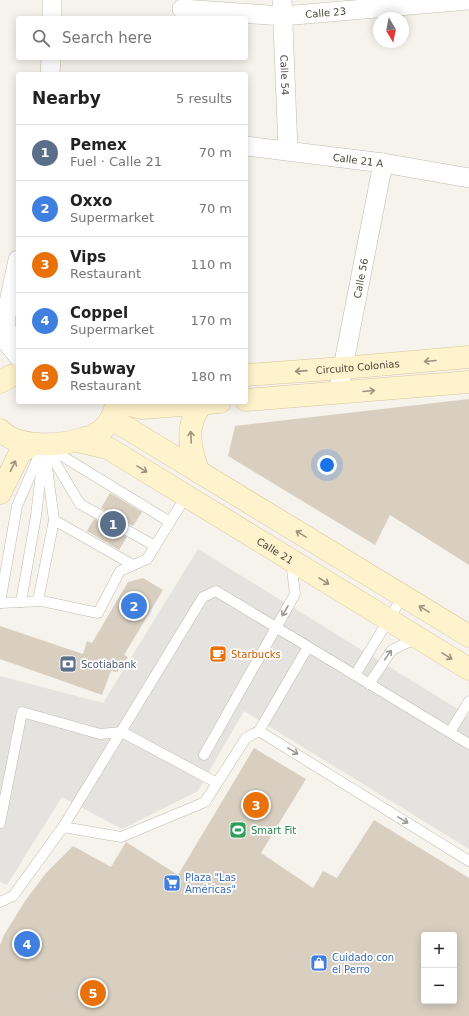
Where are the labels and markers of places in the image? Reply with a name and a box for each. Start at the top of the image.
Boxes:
pin: 1 [100,509,126,539]
pin: 2 [121,591,147,621]
cafe icon: Starbucks [208,644,228,664]
place label: Starbucks [231,649,281,660]
bank icon: Scotiabank [58,654,78,674]
place label: Scotiabank [81,659,137,670]
pin: 3 [243,790,269,820]
sports icon: Smart Fit [228,820,248,840]
place label: Smart Fit [251,825,296,836]
place label: Plaza "Las Américas" [185,872,236,895]
supermarket icon: Plaza "Las Américas" [162,873,182,893]
pin: 4 [14,929,40,959]
place label: Cuidado con el Perro [332,952,394,975]
shop icon: Cuidado con el Perro [309,953,329,973]
pin: 5 [80,978,106,1008]

